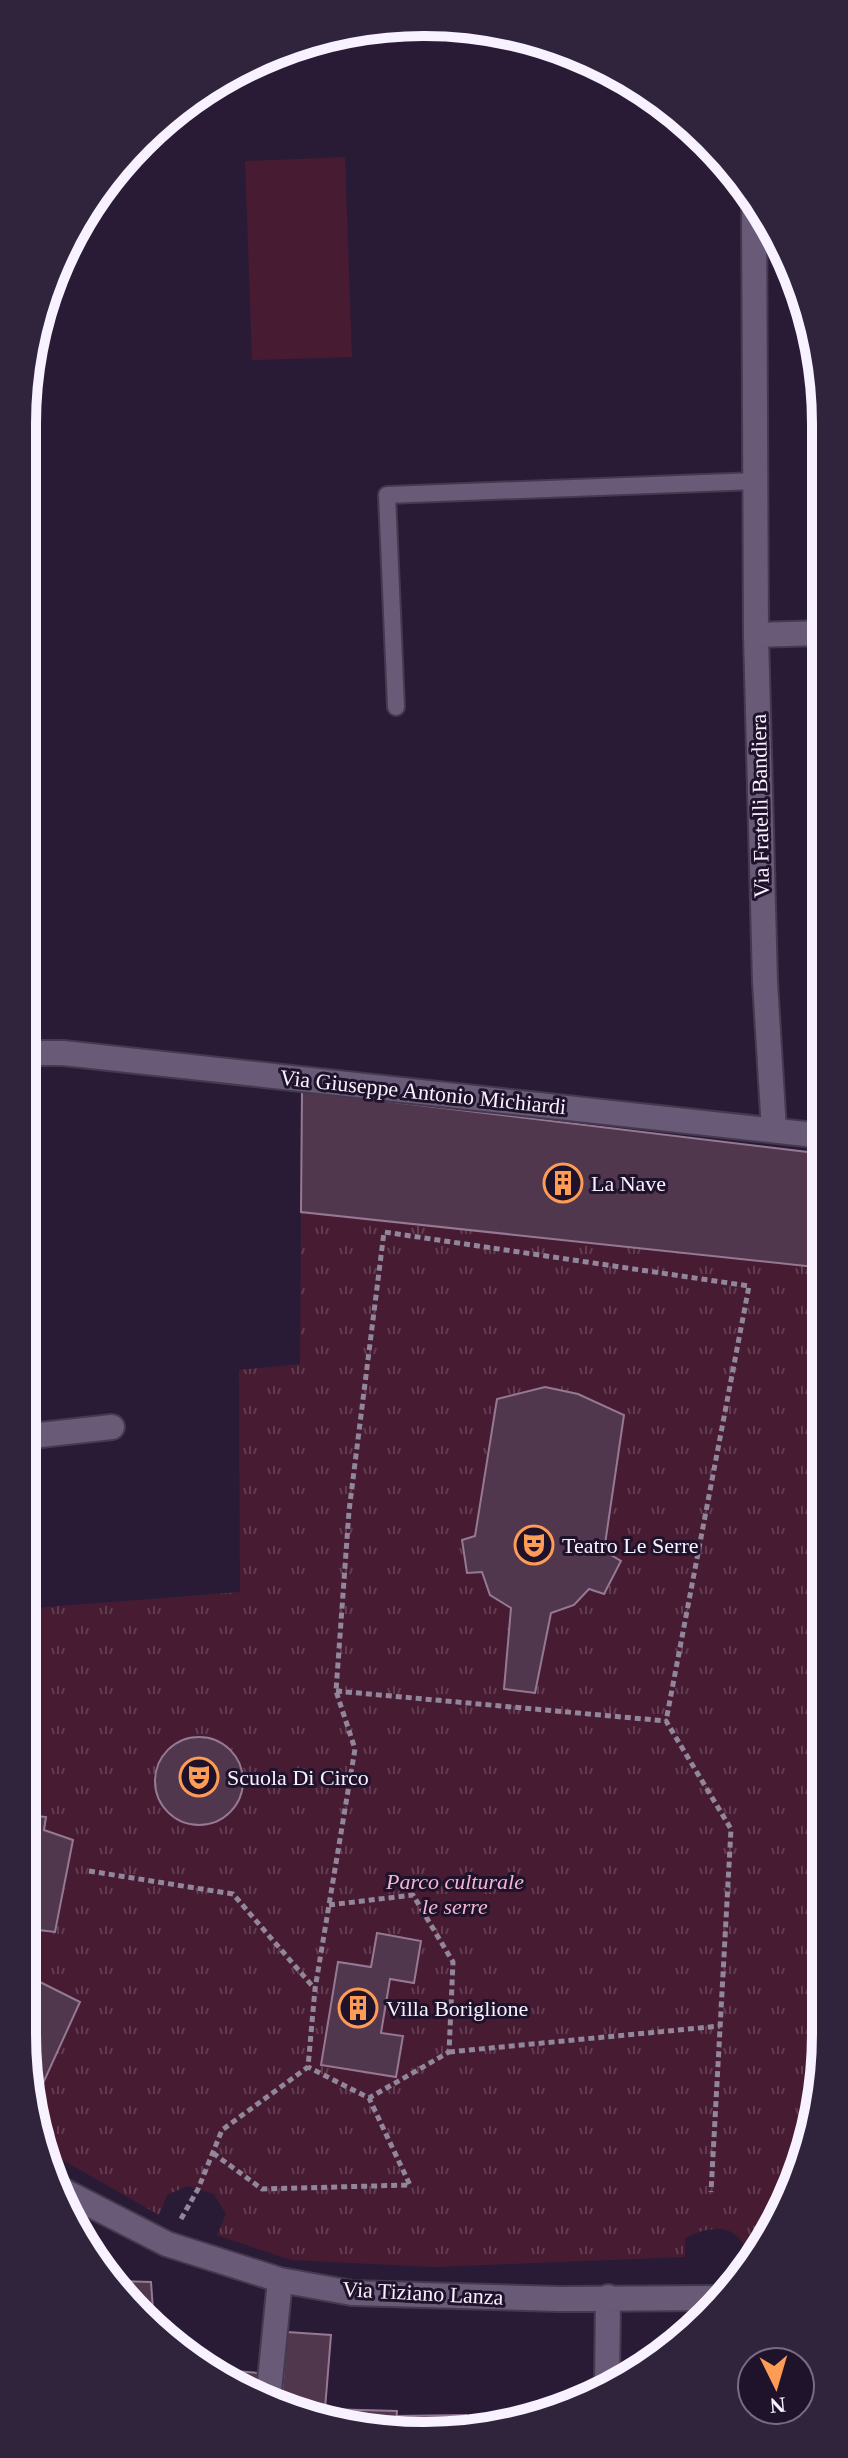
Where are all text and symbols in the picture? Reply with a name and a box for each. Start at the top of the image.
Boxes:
street label: Via Fratelli Bandiera [746,713,774,898]
street label: Via Giuseppe Antonio Michiardi [279,1065,567,1119]
building icon: La Nave [542,1162,584,1204]
place label: La Nave [591,1171,666,1196]
theatre icon: Teatro Le Serre [513,1524,555,1566]
place label: Teatro Le Serre [562,1533,699,1558]
theatre icon: Scuola Di Circo [178,1756,220,1798]
place label: Scuola Di Circo [227,1765,369,1790]
park label: Parco culturale le serre [385,1869,524,1919]
building icon: Villa Boriglione [337,1987,379,2029]
place label: Villa Boriglione [386,1996,528,2021]
street label: Via Tiziano Lanza [342,2276,504,2310]
north arrow [736,2346,816,2426]
text: N [769,2392,787,2419]

